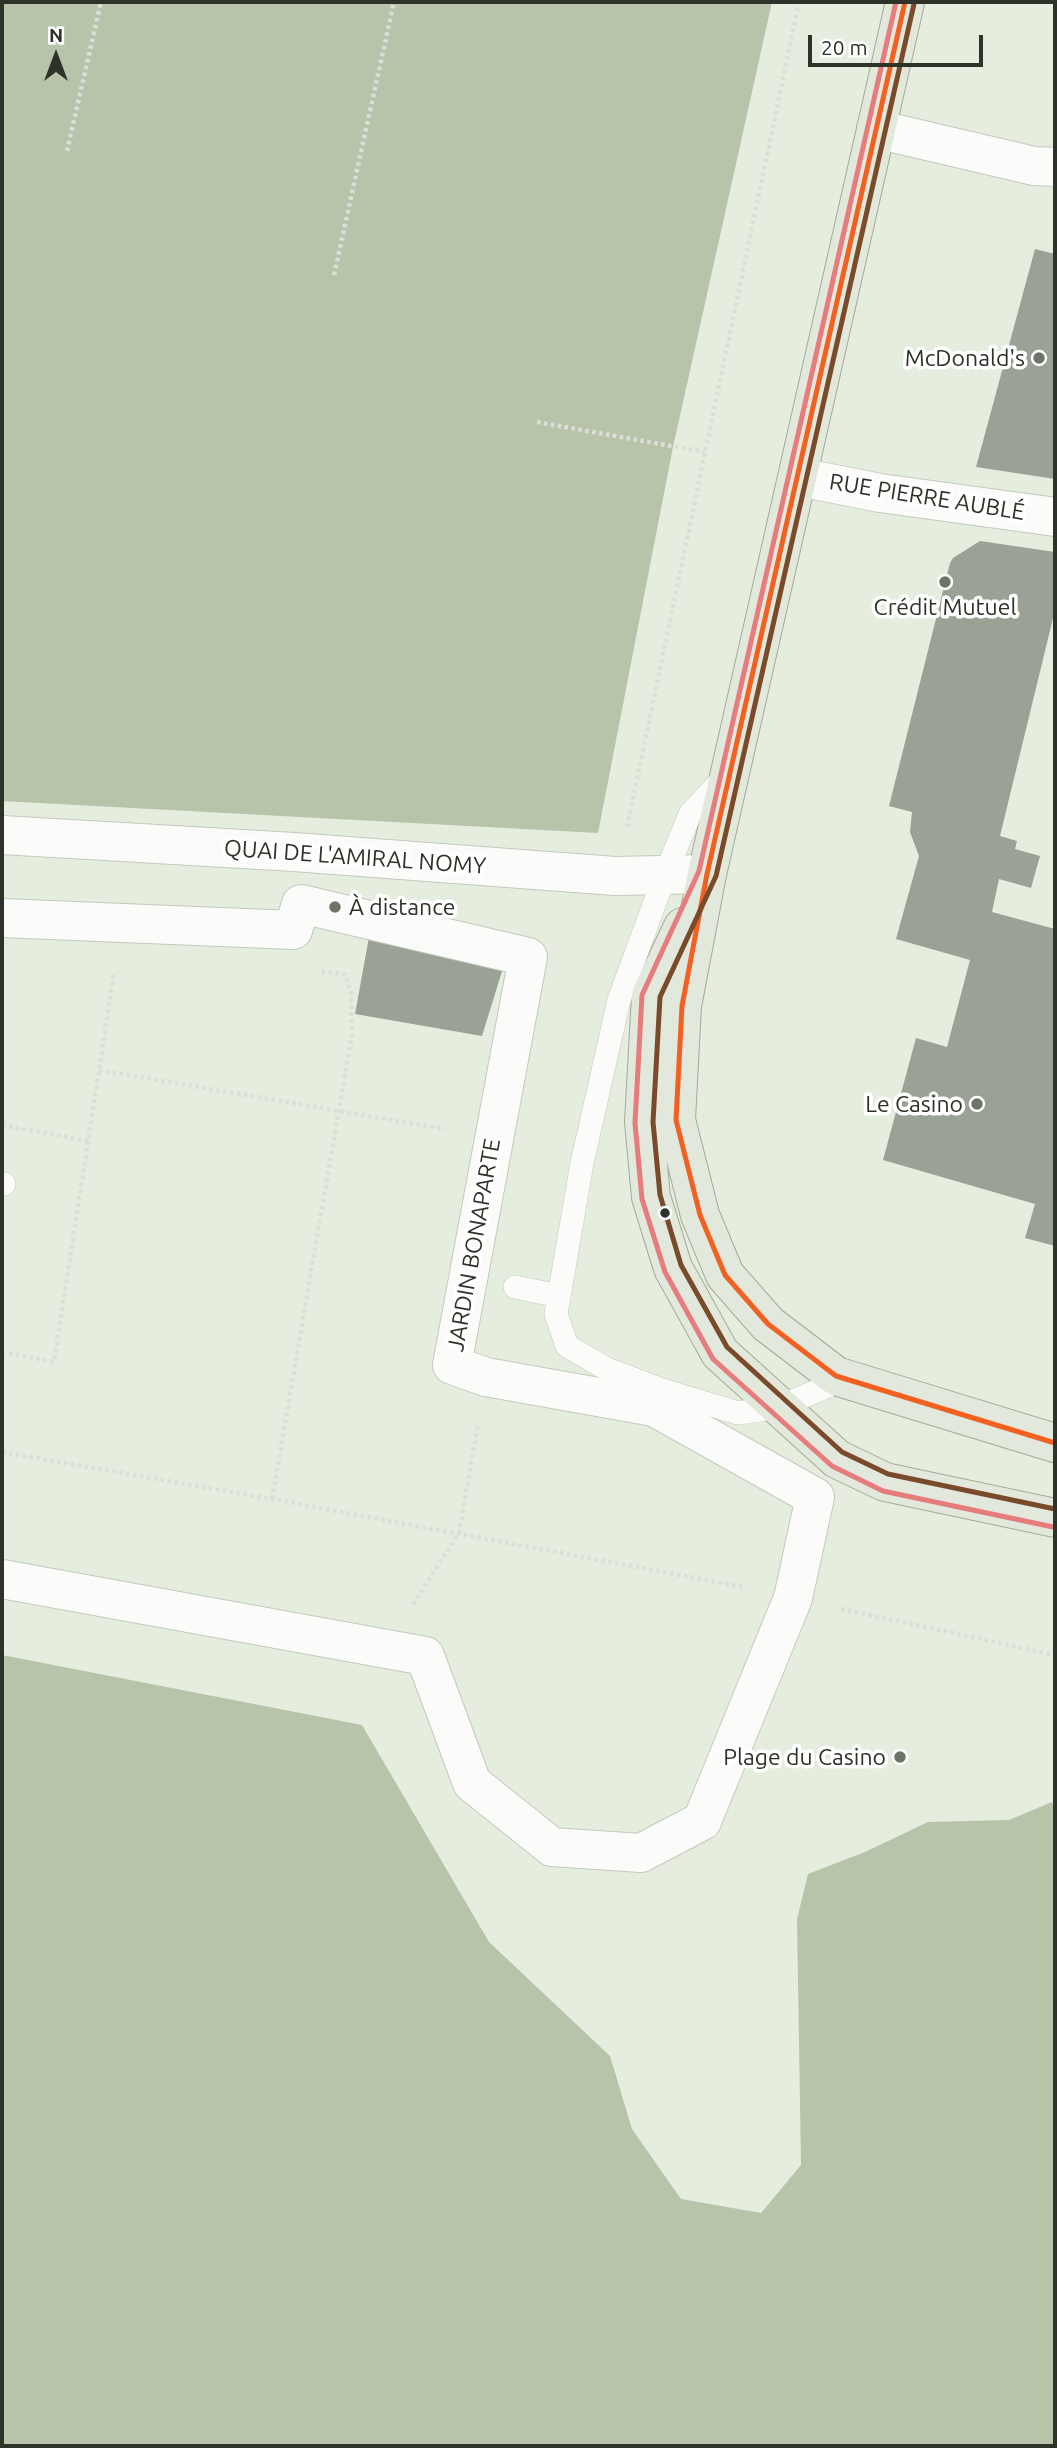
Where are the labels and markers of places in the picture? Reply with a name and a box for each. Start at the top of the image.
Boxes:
place label: McDonald's [905,344,1025,372]
marker: McDonald's [1031,350,1047,366]
marker: Crédit Mutuel [937,574,953,590]
place label: Crédit Mutuel [874,593,1016,621]
place label: À distance [349,893,456,921]
marker: À distance [327,899,343,915]
place label: Le Casino [865,1090,963,1118]
marker: Le Casino [969,1096,985,1112]
unlabelled marker [658,1206,672,1220]
place label: Plage du Casino [723,1743,886,1771]
marker: Plage du Casino [892,1749,908,1765]

